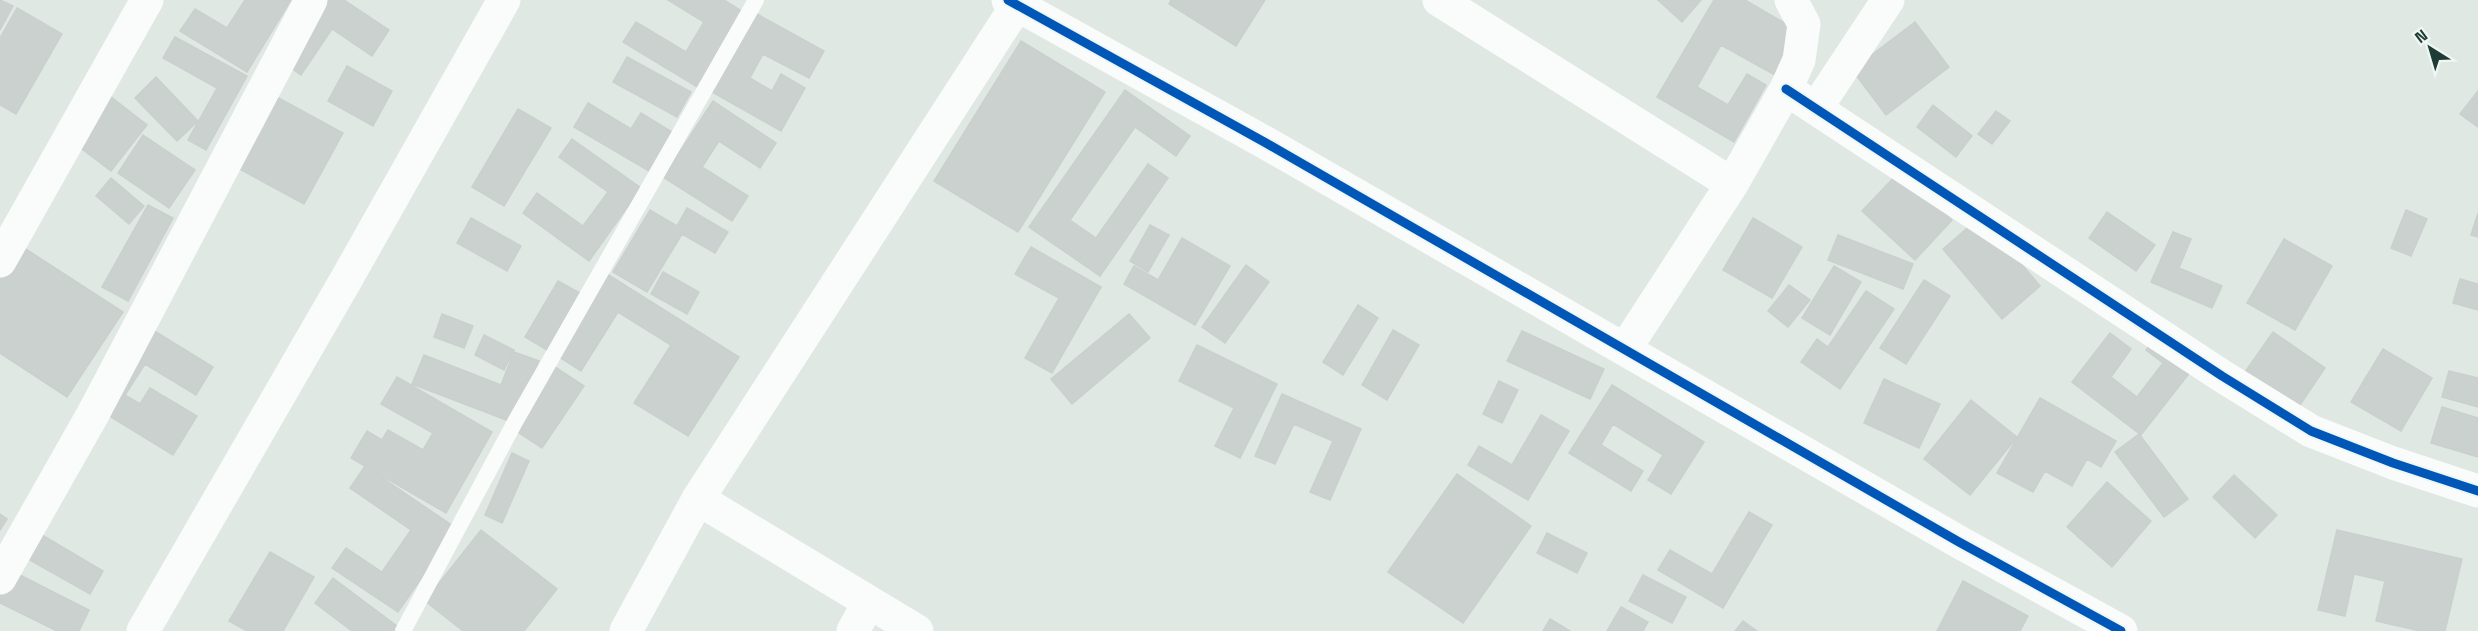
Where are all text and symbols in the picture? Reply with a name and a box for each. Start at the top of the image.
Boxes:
north arrow [2400,18,2460,78]
text: N [2411,25,2432,48]

